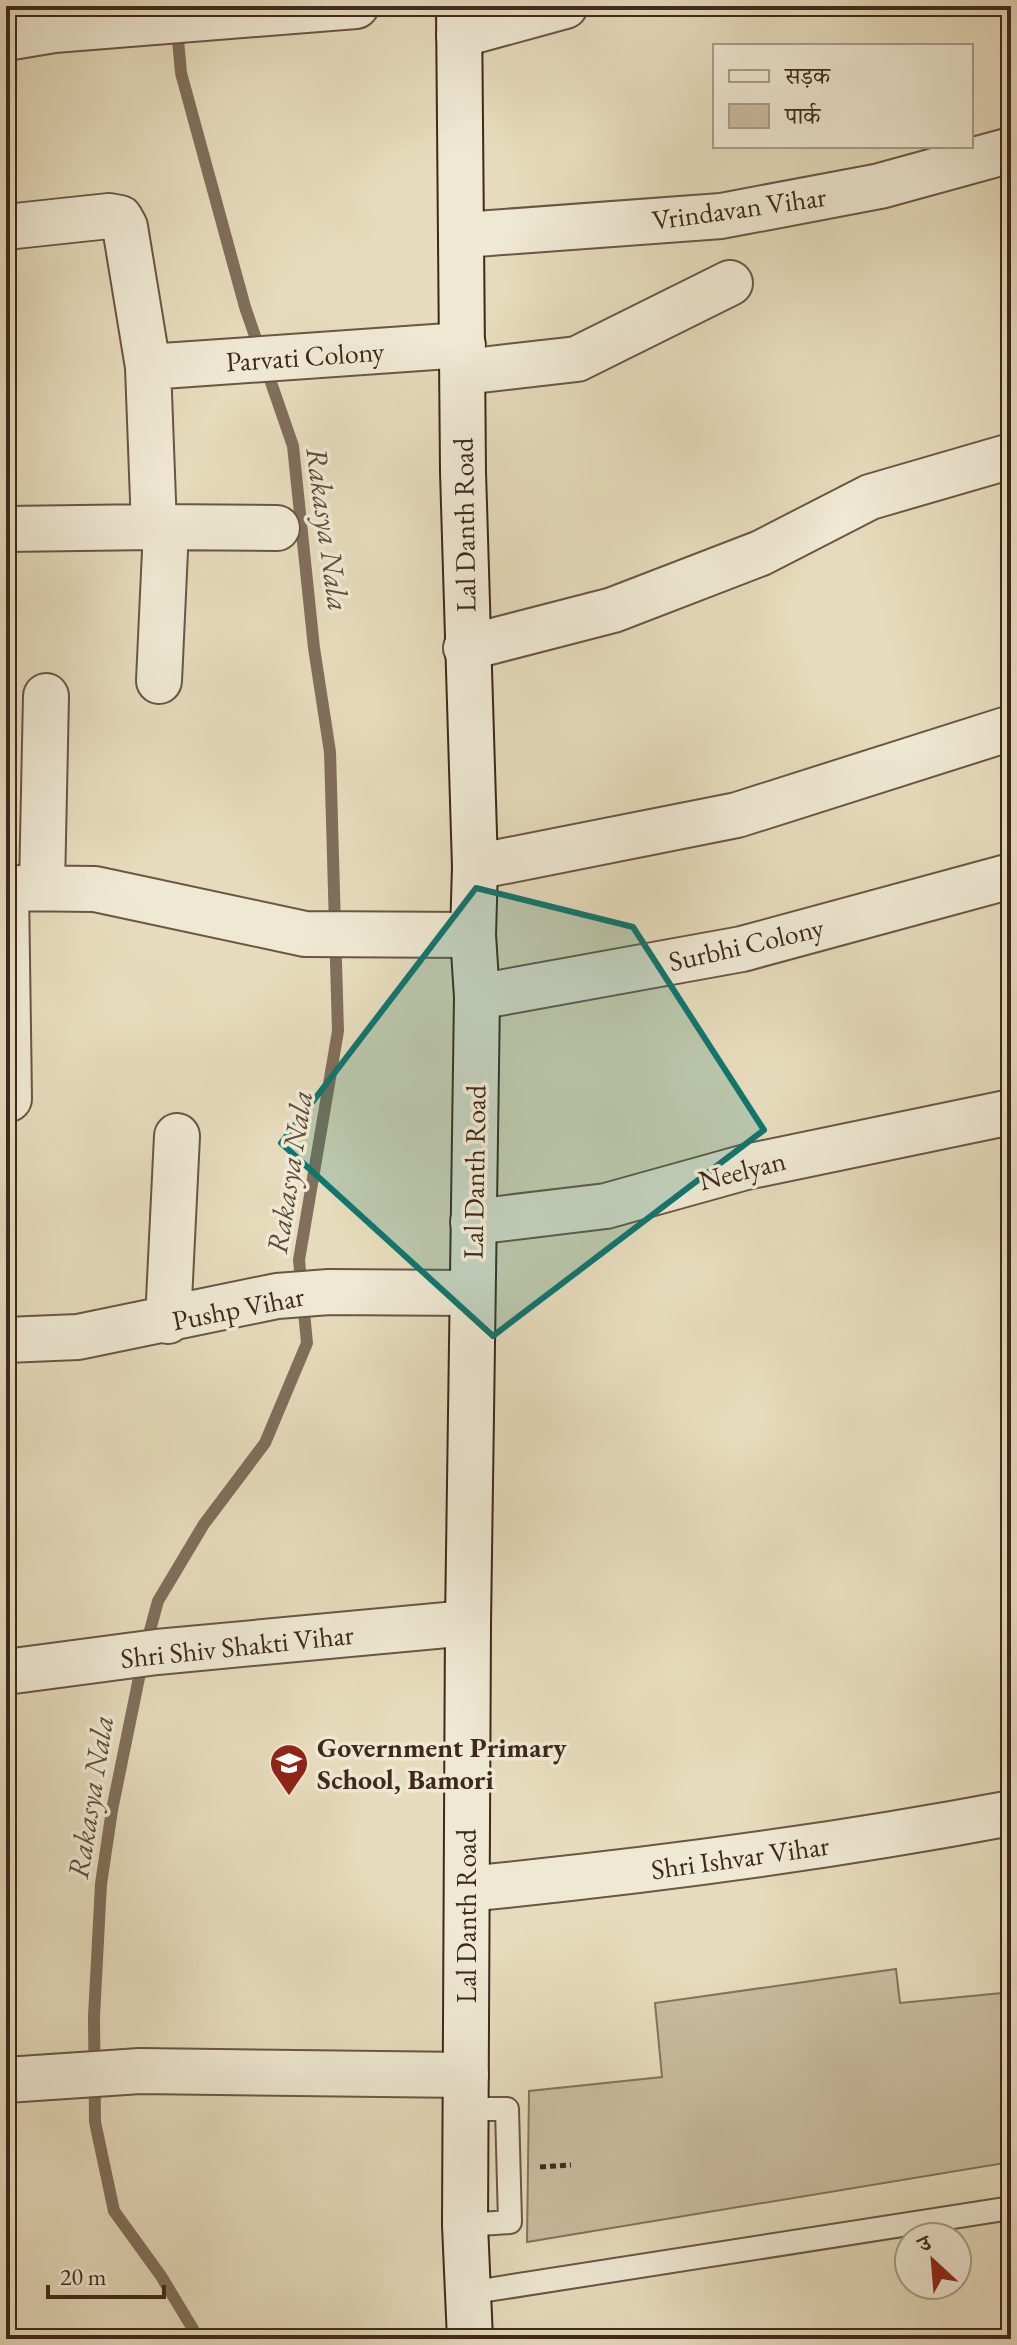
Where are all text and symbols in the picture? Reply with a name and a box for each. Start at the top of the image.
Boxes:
legend [713,44,973,148]
text: सड़क [784,60,832,91]
text: पार्क [784,100,822,131]
street label: Vrindavan Vihar [650,178,829,238]
street label: Parvati Colony [225,332,386,379]
street label: Lal Danth Road [444,437,484,612]
water label: Rakasya Nala [297,445,359,613]
street label: Surbhi Colony [665,909,828,979]
street label: Lal Danth Road [454,1084,494,1259]
water label: Rakasya Nala [257,1088,321,1256]
street label: Neelyan [695,1142,789,1198]
street label: Pushp Vihar [169,1277,308,1338]
street label: Shri Shiv Shakti Vihar [119,1616,356,1676]
water label: Rakasya Nala [58,1713,122,1881]
place label: Government Primary School, Bamori [317,1729,567,1797]
school or university icon: Government Primary School, Bamori [268,1742,310,1797]
street label: Shri Ishvar Vihar [649,1827,832,1887]
street label: Lal Danth Road [448,1828,484,2003]
north arrow [893,2221,973,2301]
text: उ [911,2227,937,2260]
scale bar [48,2249,164,2299]
text: 20 m [60,2261,107,2292]

